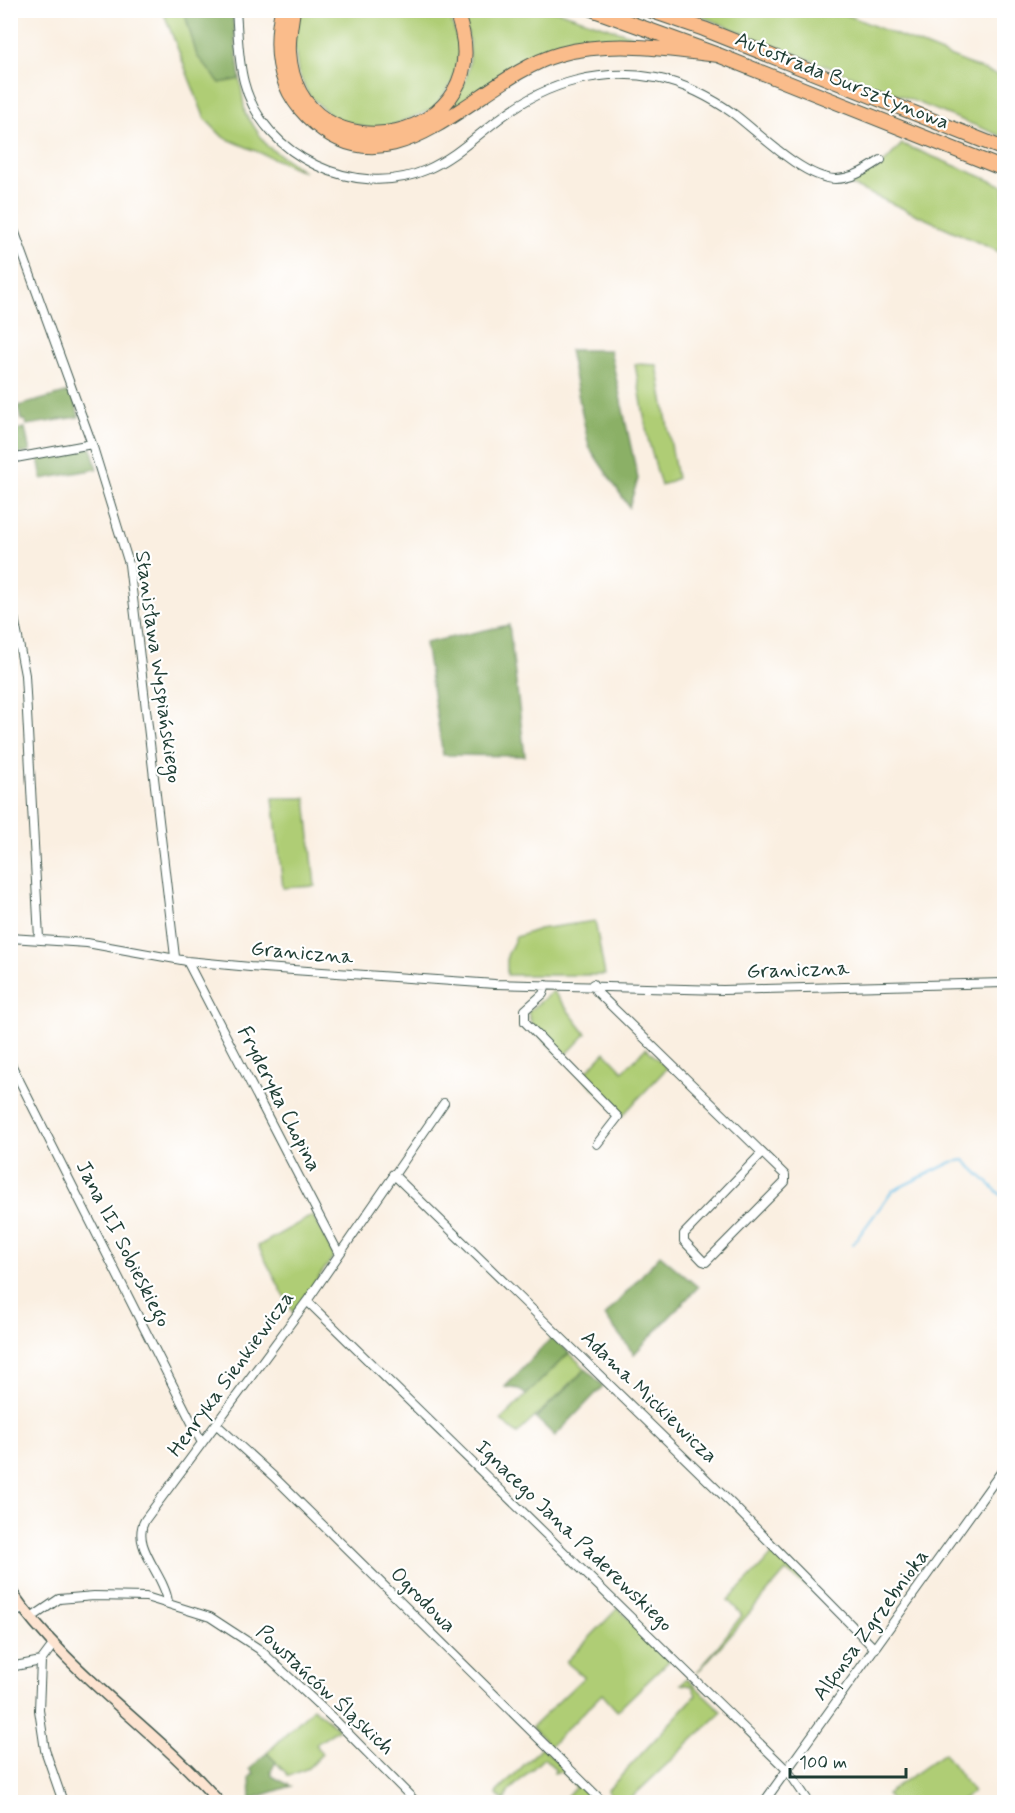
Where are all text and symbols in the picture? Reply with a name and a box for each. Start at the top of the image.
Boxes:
street label: Autostrada Bursztynowa [731,25,953,137]
street label: Stanisława Wyspiańskiego [127,549,188,785]
street label: Graniczna [249,935,355,971]
street label: Graniczna [746,954,850,986]
street label: Fryderyka Chopina [230,1021,328,1177]
street label: Jana III Sobieskiego [67,1156,177,1333]
street label: Henryka Sienkiewicza [161,1285,301,1463]
street label: Adama Mickiewicza [574,1324,724,1470]
street label: Ignacego Jana Paderewskiego [469,1434,679,1638]
street label: Alfonsa Zgrzebnioka [806,1543,937,1708]
street label: Ogrodowa [384,1561,462,1639]
street label: Powstańców Śląskich [250,1619,400,1761]
scale bar [790,1741,906,1779]
text: 100 m [799,1751,847,1775]

